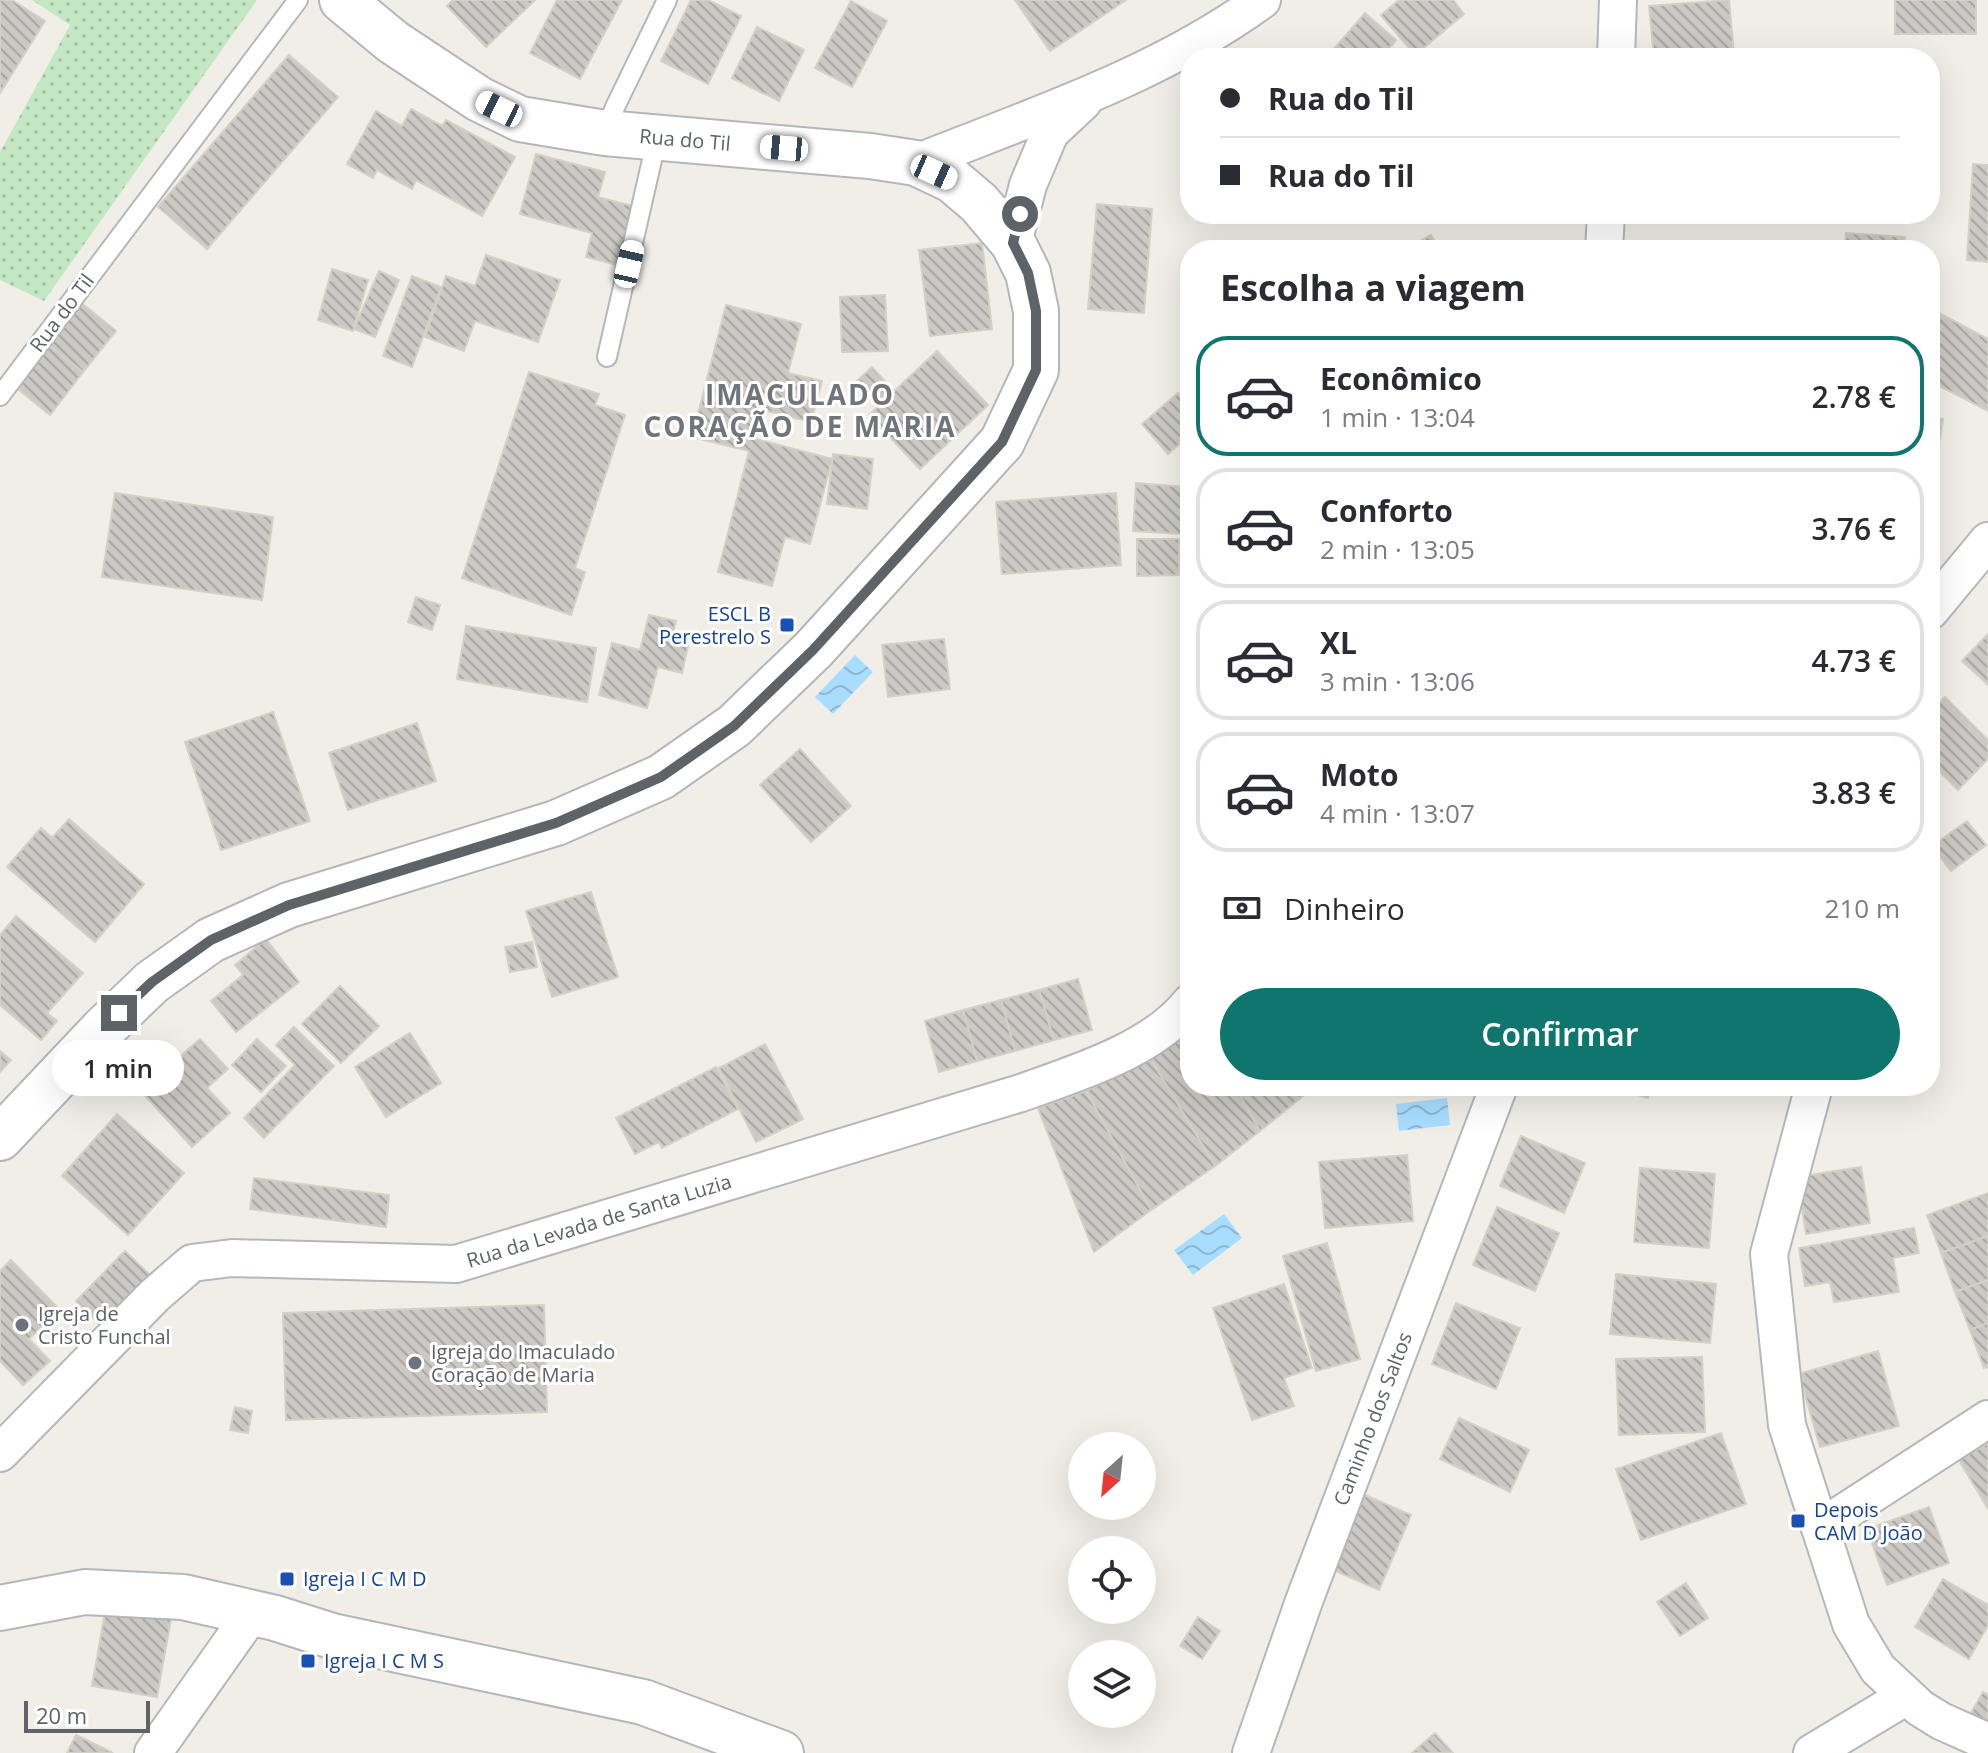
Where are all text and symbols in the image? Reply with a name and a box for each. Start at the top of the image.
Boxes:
text: Rua do Til [1268,78,1414,119]
car [472,88,526,130]
street label: Rua do Til [638,122,732,157]
car [759,134,809,162]
car [907,151,961,193]
text: Rua do Til [1268,155,1414,196]
route start [1002,196,1038,232]
car [612,238,646,290]
text: Escolha a viagem [1220,263,1526,312]
street label: Rua do Til [23,268,100,357]
text: Econômico [1320,358,1482,399]
icon: car [1224,360,1296,432]
district label: IMACULADO CORAÇÃO DE MARIA [643,375,957,445]
text: 2.78 € [1811,376,1896,417]
text: 1 min · 13:04 [1320,399,1475,435]
text: Conforto [1320,490,1453,531]
icon: car [1224,492,1296,564]
text: 3.76 € [1811,508,1896,549]
text: 2 min · 13:05 [1320,531,1475,567]
place label: ESCL B Perestrelo S [659,600,771,650]
marker: ESCL B Perestrelo S [778,616,796,634]
text: XL [1320,622,1357,663]
icon: car [1224,624,1296,696]
text: 4.73 € [1811,640,1896,681]
text: 3 min · 13:06 [1320,663,1475,699]
text: Moto [1320,754,1398,795]
icon: car [1224,756,1296,828]
text: 3.83 € [1811,772,1896,813]
text: 4 min · 13:07 [1320,795,1475,831]
icon: cash [1220,886,1264,930]
text: Dinheiro [1284,888,1405,929]
text: 210 m [1825,890,1900,926]
button: Confirmar [1220,988,1900,1080]
route end [101,995,137,1031]
callout: 1 min [53,1041,185,1097]
text: 1 min [83,1050,153,1086]
street label: Rua da Levada de Santa Luzia [463,1167,735,1274]
place label: Igreja de Cristo Funchal [38,1300,171,1350]
marker: Igreja de Cristo Funchal [13,1316,31,1334]
street label: Caminho dos Saltos [1327,1328,1418,1509]
place label: Igreja do Imaculado Coração de Maria [431,1338,615,1388]
marker: Igreja do Imaculado Coração de Maria [406,1354,424,1372]
north arrow [1068,1432,1156,1520]
map controls [1068,1432,1156,1728]
place label: Depois CAM D João [1814,1496,1923,1546]
marker: Depois CAM D João [1789,1512,1807,1530]
button: locate [1068,1536,1156,1624]
place label: Igreja I C M D [303,1565,426,1592]
marker: Igreja I C M D [278,1570,296,1588]
button: layers [1068,1640,1156,1728]
place label: Igreja I C M S [324,1647,444,1674]
marker: Igreja I C M S [299,1652,317,1670]
scale bar [24,1697,150,1733]
text: 20 m [36,1700,87,1730]

